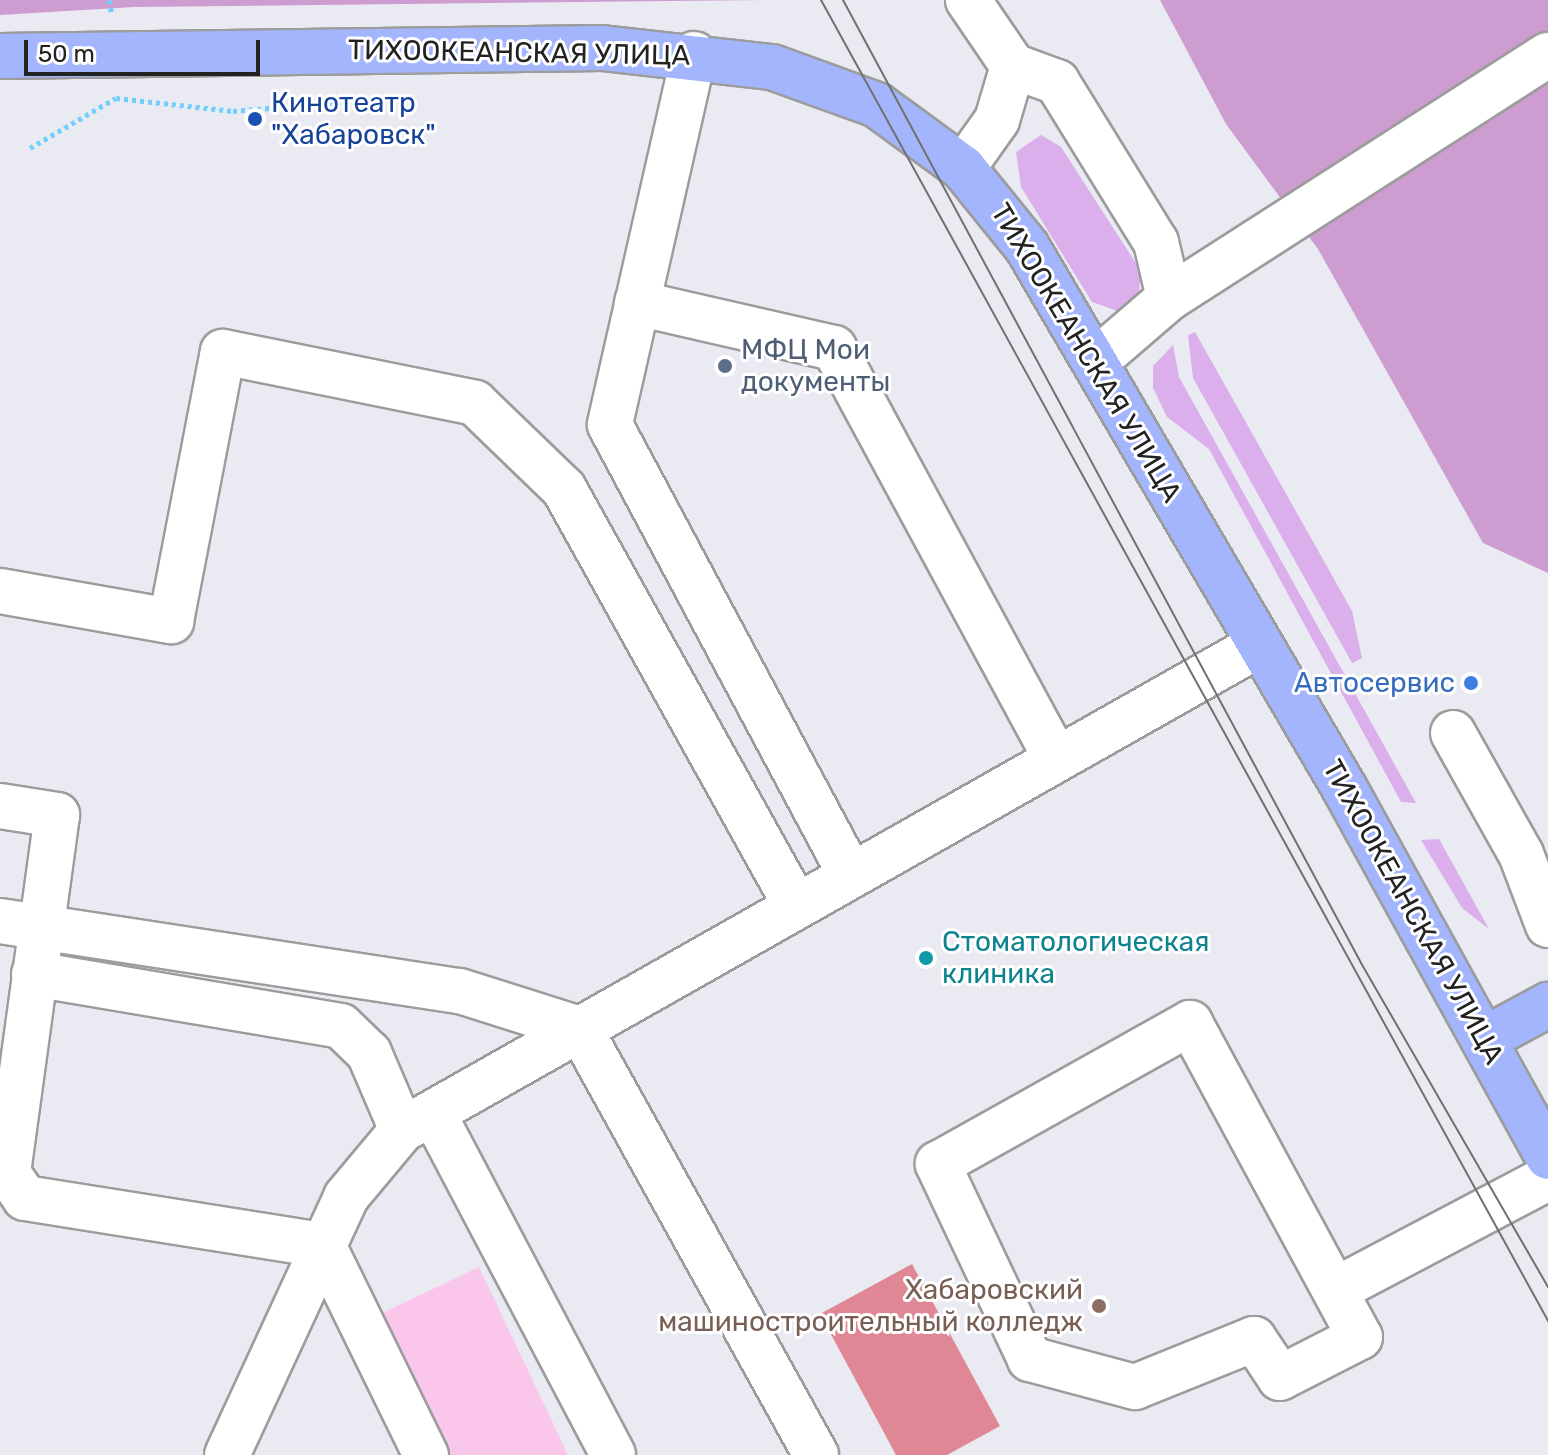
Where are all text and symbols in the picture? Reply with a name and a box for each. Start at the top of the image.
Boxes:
scale bar [28,24,264,74]
street label: ТИХООКЕАНСКАЯ УЛИЦА [348,33,690,73]
text: 50 m [38,40,95,68]
place label: Кинотеатр "Хабаровск" [271,86,436,152]
marker: Кинотеатр "Хабаровск" [246,110,264,128]
street label: ТИХООКЕАНСКАЯ УЛИЦА [983,198,1189,508]
place label: МФЦ Мои документы [741,333,890,399]
marker: МФЦ Мои документы [716,357,734,375]
place label: Автосервис [1294,666,1455,700]
marker: Автосервис [1462,674,1480,692]
street label: ТИХООКЕАНСКАЯ УЛИЦА [1315,754,1511,1070]
place label: Стоматологическая клиника [942,925,1209,991]
marker: Стоматологическая клиника [917,949,935,967]
place label: Хабаровский машиностроительный колледж [658,1273,1083,1339]
marker: Хабаровский машиностроительный колледж [1090,1297,1108,1315]

